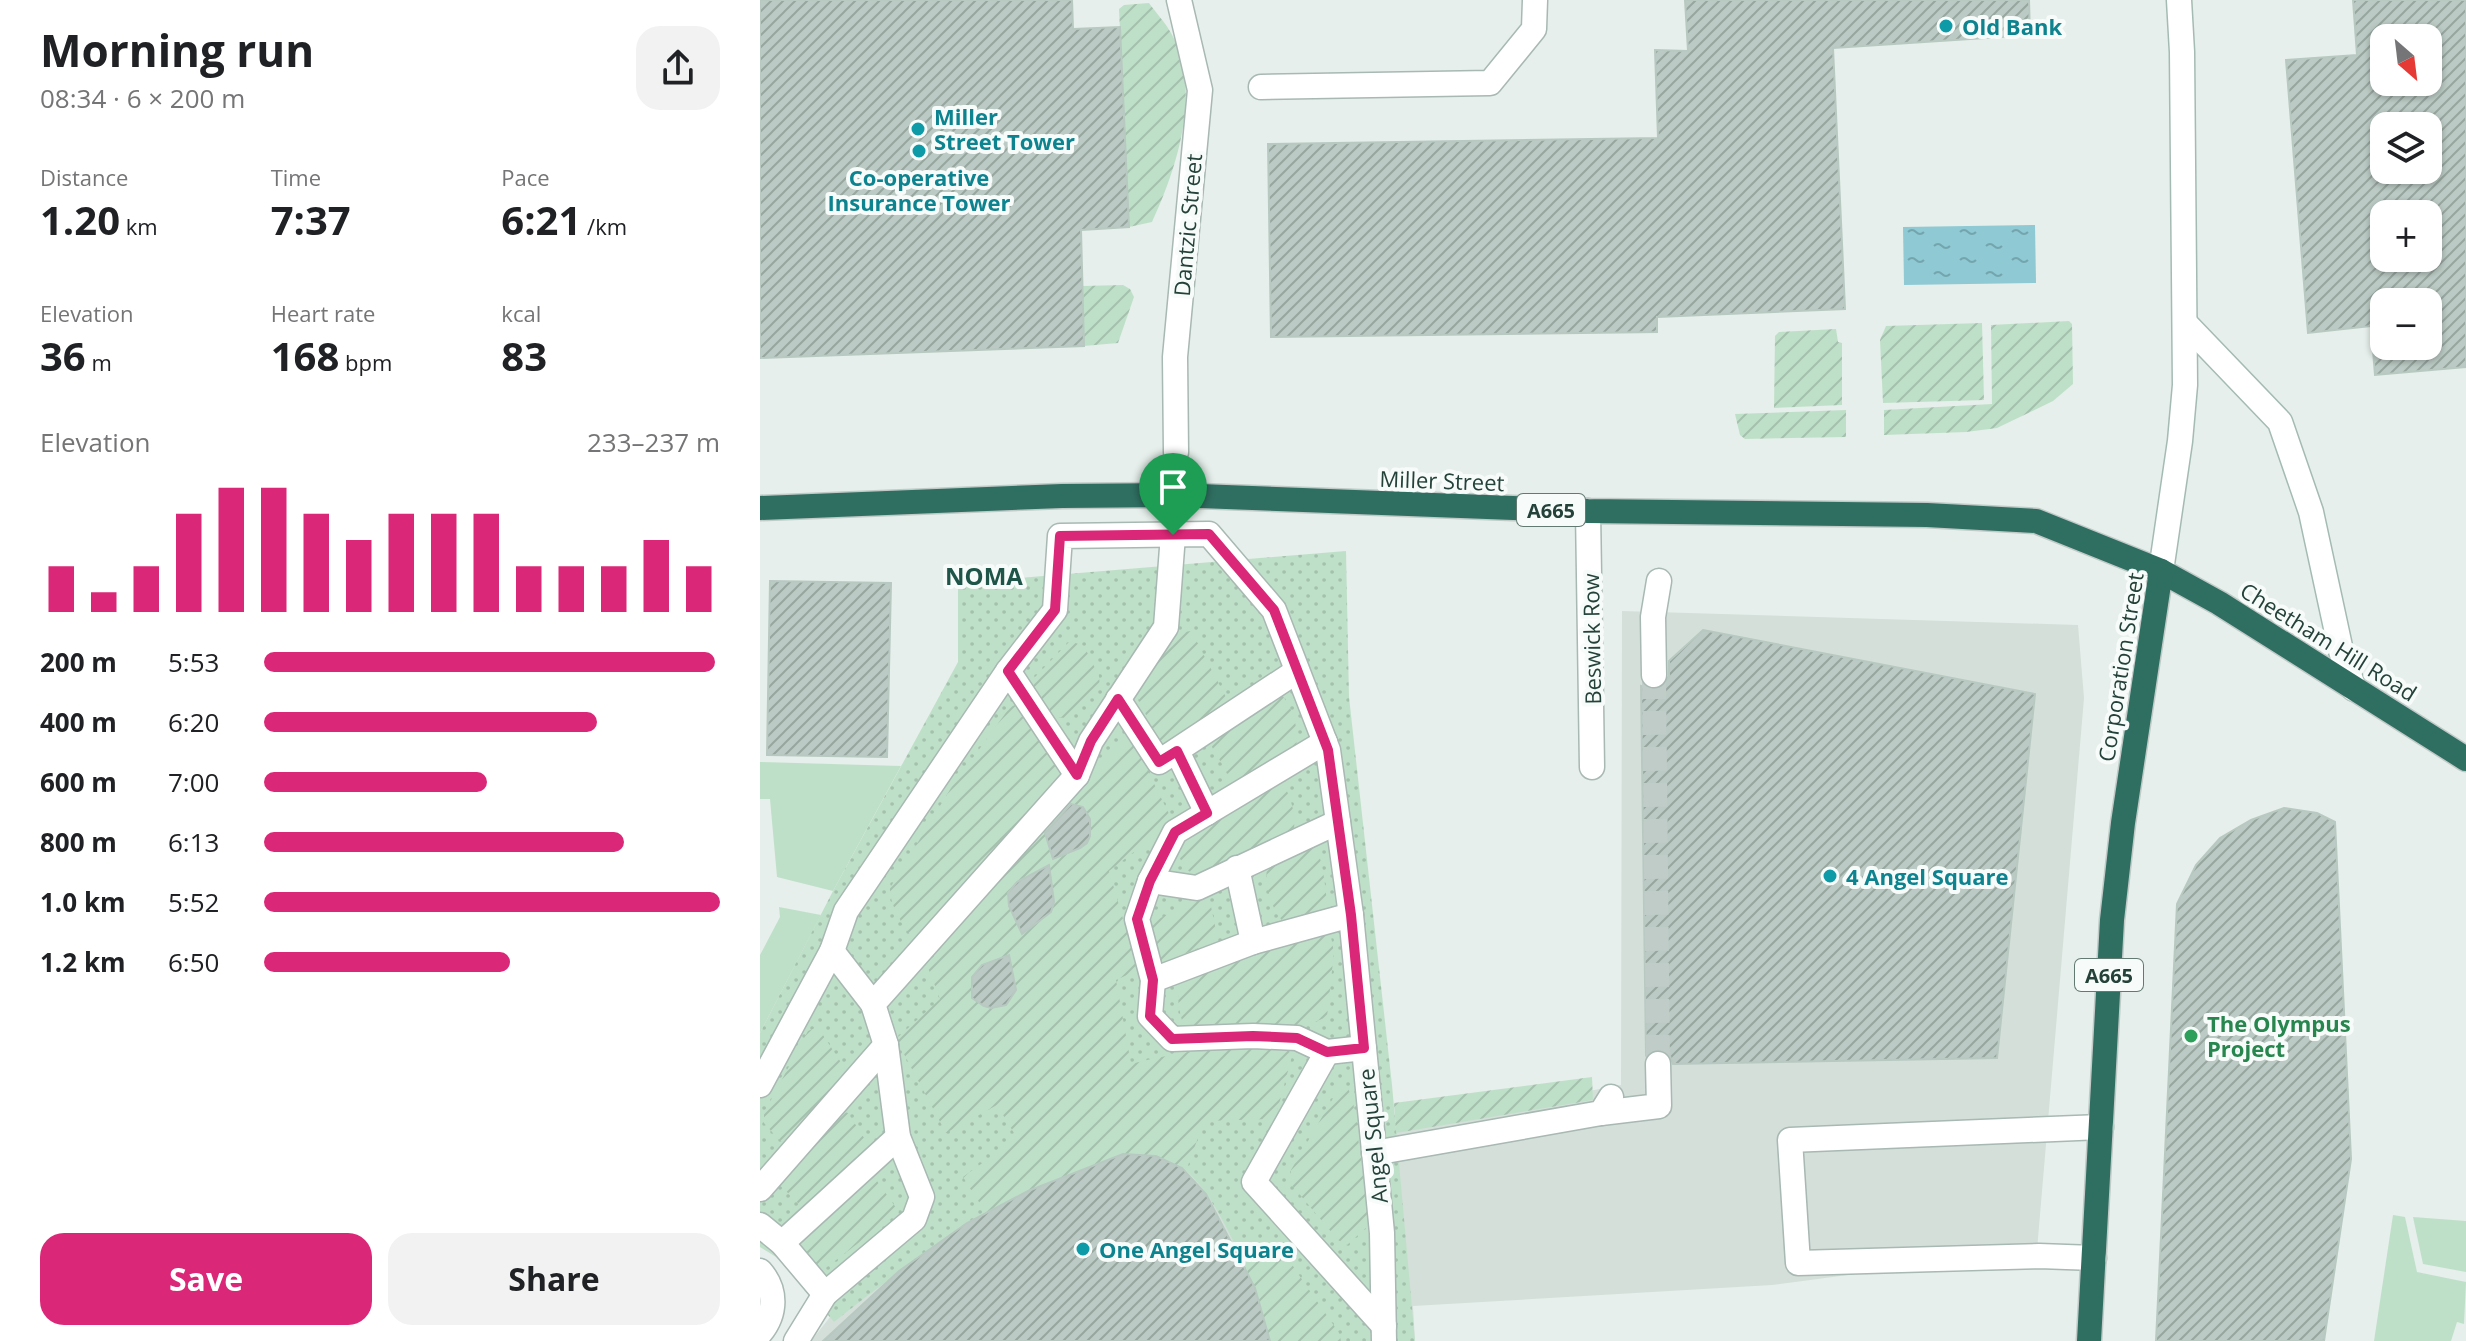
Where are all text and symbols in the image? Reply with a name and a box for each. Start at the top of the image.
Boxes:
place label: Old Bank [1962,11,2062,41]
marker: Old Bank [1937,17,1955,35]
text: Morning run [40,20,314,80]
north arrow [2370,24,2442,96]
map controls [2370,24,2442,360]
button: share [636,26,720,110]
text: 08:34 · 6 × 200 m [40,80,245,116]
place label: Miller Street Tower [934,101,1075,156]
button: layers [2370,112,2442,184]
marker: Miller Street Tower [909,120,927,138]
marker: Co-operative Insurance Tower [910,142,928,160]
street label: Dantzic Street [1166,152,1208,298]
text: Distance [40,162,128,192]
text: Time [271,162,321,192]
text: Pace [501,162,550,192]
place label: Co-operative Insurance Tower [827,162,1011,217]
text: 1.20 [40,192,120,247]
text: 7:37 [271,192,351,247]
text: 6:21 [501,192,581,247]
button: + [2370,200,2442,272]
text: km [120,211,158,241]
text: /km [581,211,627,241]
button: − [2370,288,2442,360]
text: Elevation [40,298,133,328]
text: Heart rate [271,298,375,328]
text: kcal [501,298,541,328]
text: 36 [40,328,86,383]
text: 168 [271,328,339,383]
text: 83 [501,328,547,383]
text: m [86,347,112,377]
text: bpm [339,347,392,377]
text: Elevation [40,424,150,460]
text: 233–237 m [587,424,720,460]
pin [1139,453,1207,535]
street label: Miller Street [1379,463,1505,497]
icon: arrive [1151,465,1195,509]
road number: A665 [1517,494,1585,526]
district label: NOMA [945,559,1023,592]
street label: Corporation Street [2090,570,2150,764]
street label: Beswick Row [1575,573,1607,705]
street label: Cheetham Hill Road [2235,575,2423,707]
text: 200 m [40,644,117,680]
text: 5:53 [168,644,219,680]
text: 400 m [40,704,117,740]
text: 6:20 [168,704,219,740]
text: 600 m [40,764,117,800]
text: 7:00 [168,764,219,800]
text: 800 m [40,824,117,860]
text: 6:13 [168,824,219,860]
place label: 4 Angel Square [1846,861,2009,891]
marker: 4 Angel Square [1821,867,1839,885]
text: 1.0 km [40,884,126,920]
text: 5:52 [168,884,219,920]
text: 1.2 km [40,944,126,980]
text: 6:50 [168,944,219,980]
road number: A665 [2075,959,2143,991]
place label: The Olympus Project [2207,1008,2351,1063]
marker: The Olympus Project [2182,1027,2200,1045]
street label: Angel Square [1350,1067,1394,1205]
button: Save [40,1233,372,1325]
button: Share [388,1233,720,1325]
place label: One Angel Square [1099,1234,1294,1264]
marker: One Angel Square [1074,1240,1092,1258]

